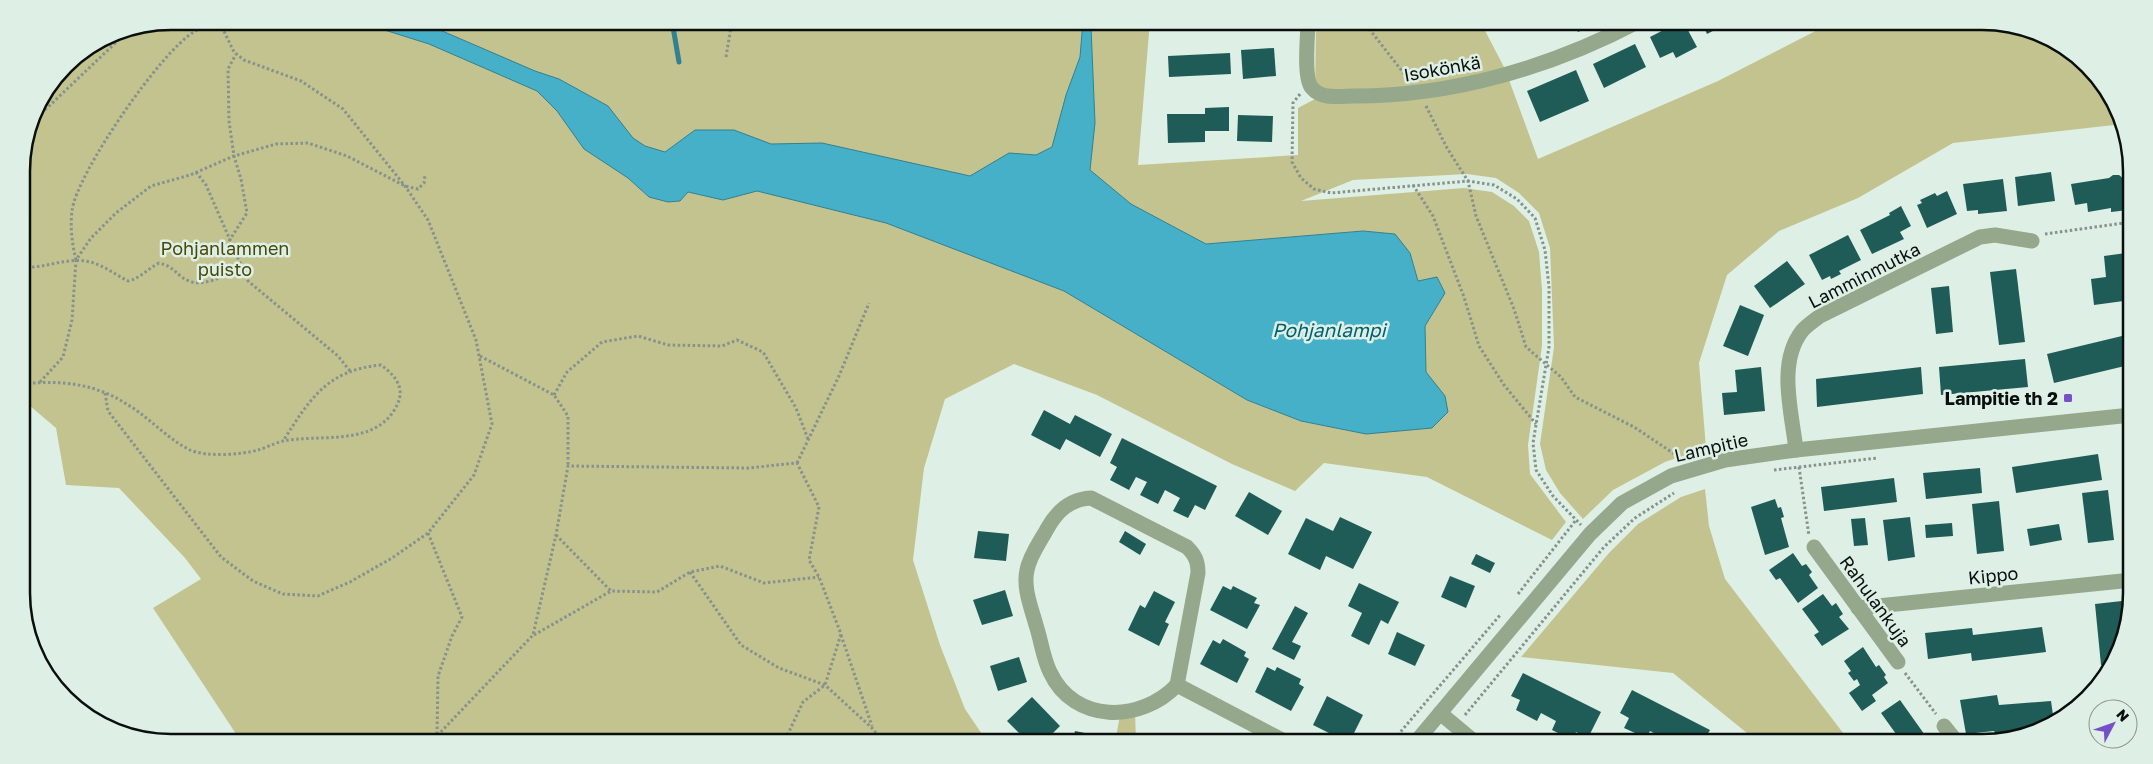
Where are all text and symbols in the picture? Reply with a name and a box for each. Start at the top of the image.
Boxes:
street label: Isokönkä [1402,50,1482,86]
park label: Pohjanlammen puisto [161,237,289,280]
street label: Lamminmutka [1804,237,1924,313]
water label: Pohjanlampi [1272,318,1388,341]
place label: Lampitie th 2 [1945,387,2058,409]
marker: Lampitie th 2 [2062,392,2074,404]
street label: Lampitie [1672,428,1750,466]
street label: Rahulankuja [1836,551,1916,651]
street label: Kippo [1967,561,2019,589]
north arrow [2088,699,2138,749]
text: N [2113,706,2133,725]

